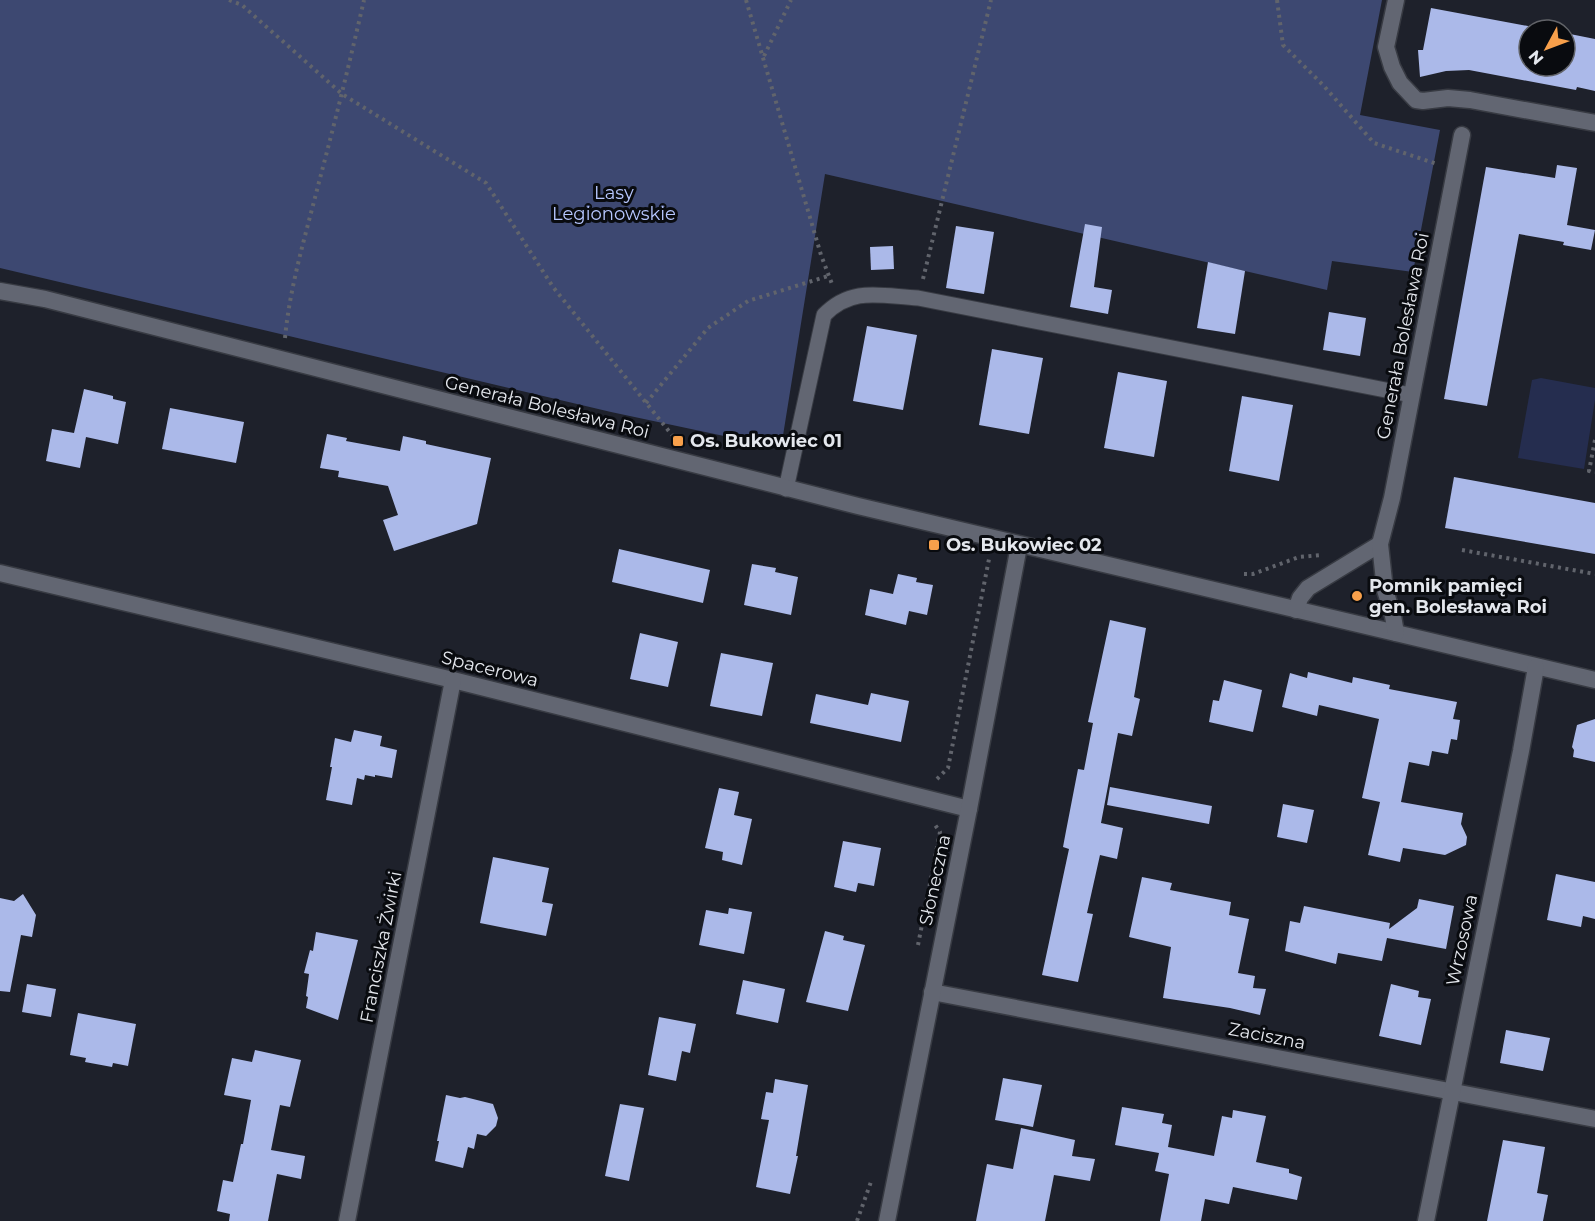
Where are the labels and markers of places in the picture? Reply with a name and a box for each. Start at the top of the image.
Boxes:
place label: Os. Bukowiec 01 [690,430,842,452]
marker: Os. Bukowiec 01 [671,434,685,448]
place label: Os. Bukowiec 02 [946,534,1102,556]
marker: Os. Bukowiec 02 [927,538,941,552]
place label: Pomnik pamięci gen. Bolesława Roi [1369,575,1547,618]
marker: Pomnik pamięci gen. Bolesława Roi [1350,589,1364,603]

